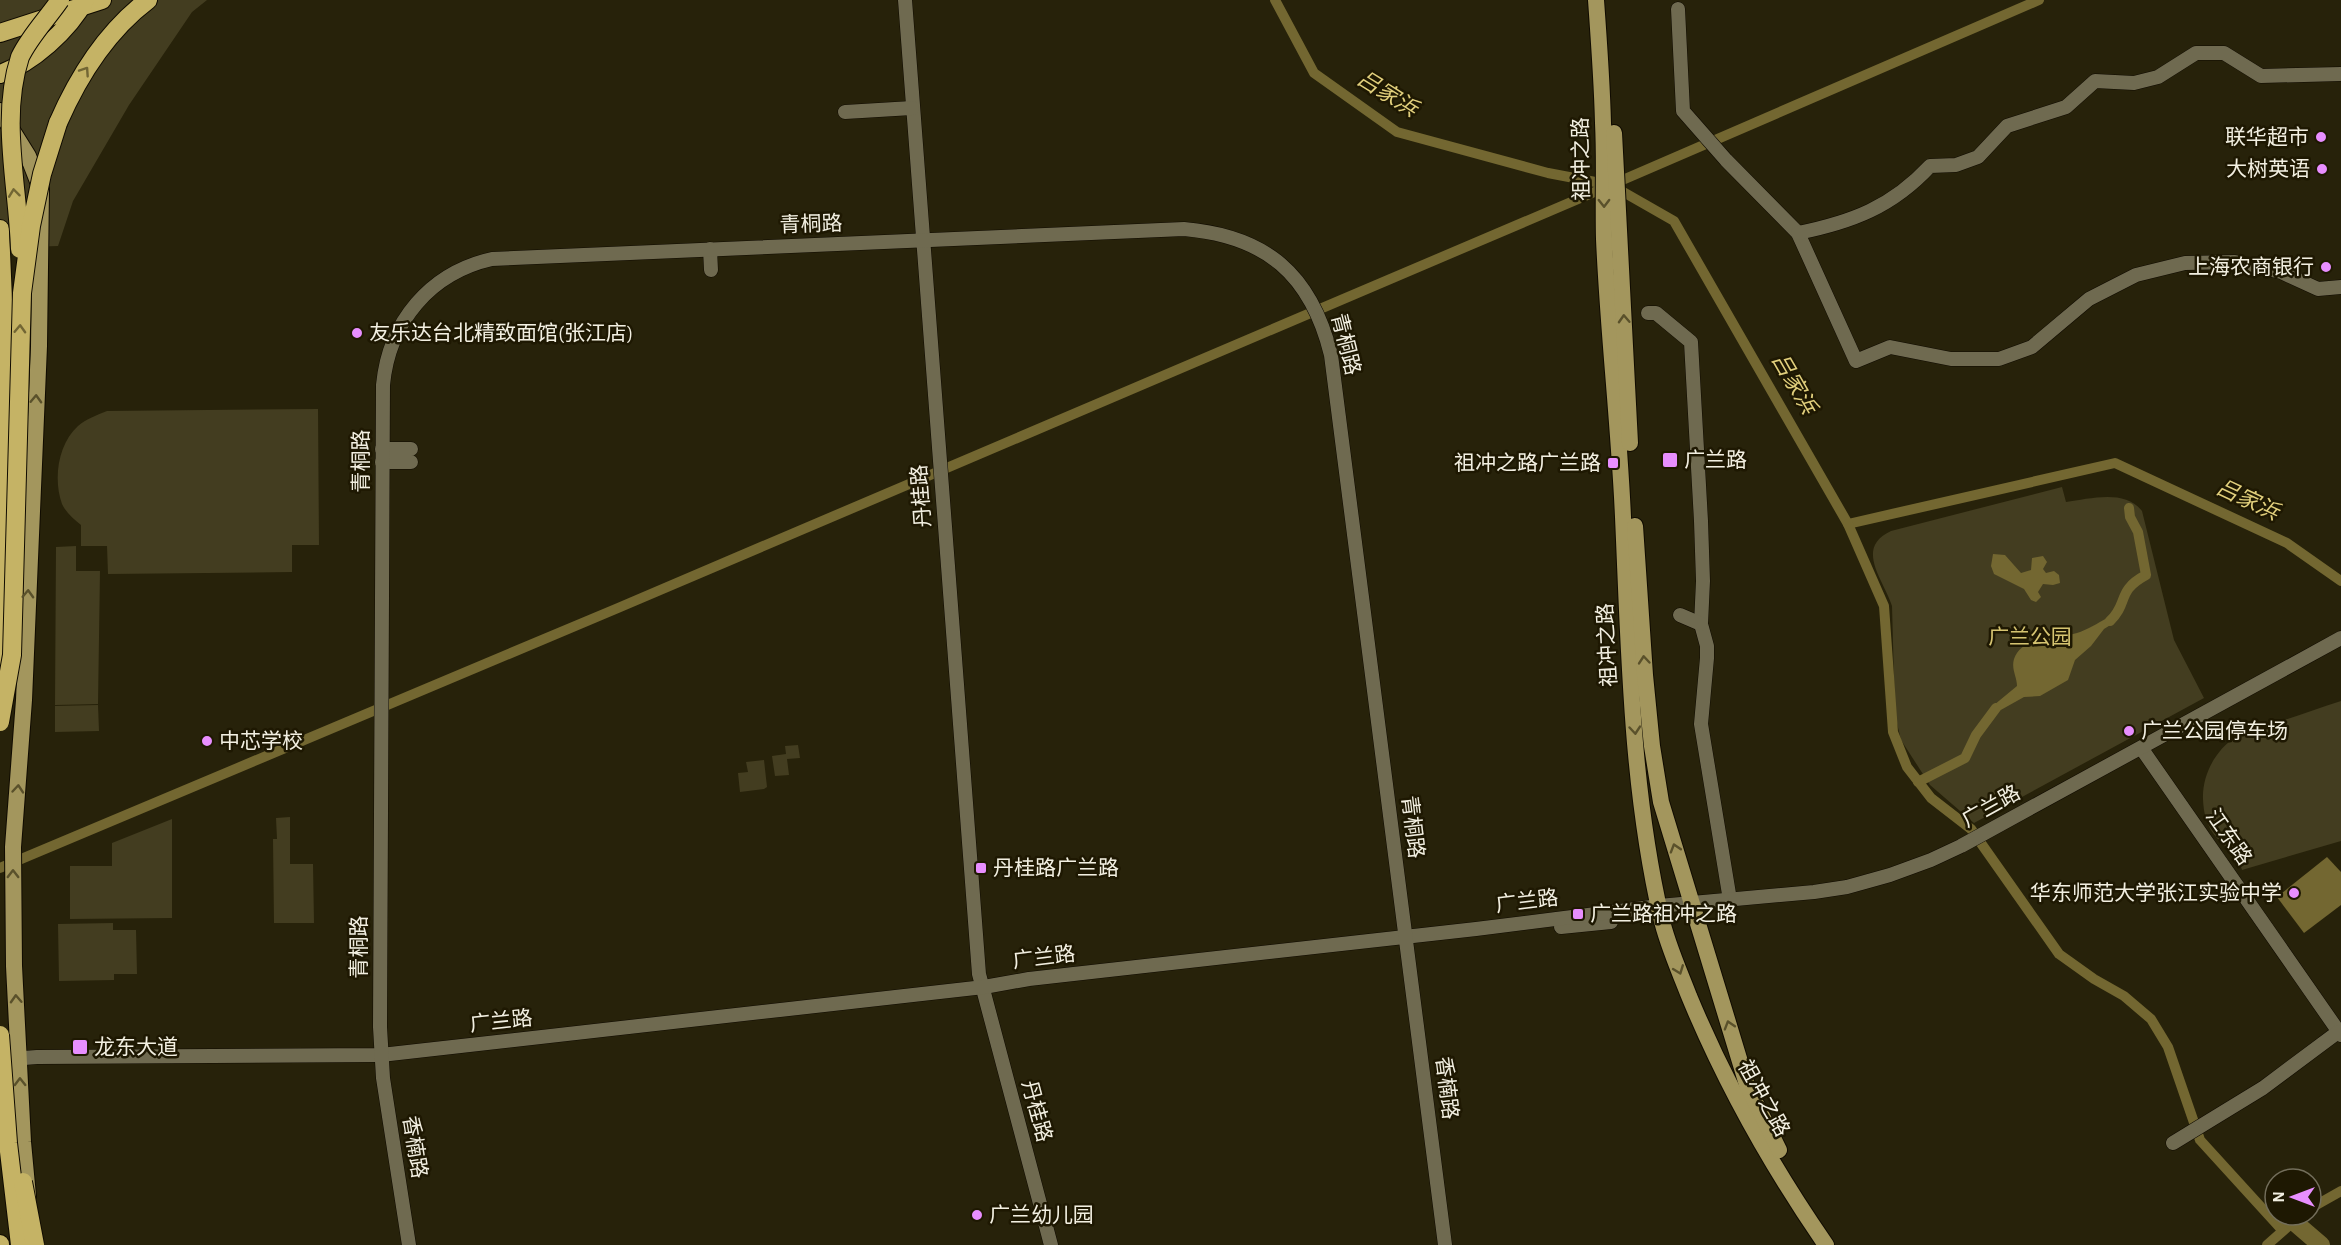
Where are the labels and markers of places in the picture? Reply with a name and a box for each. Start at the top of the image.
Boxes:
place label: 联华超市 [2225,126,2309,148]
marker: 联华超市 [2314,130,2328,144]
place label: 大树英语 [2226,158,2310,180]
marker: 大树英语 [2315,162,2329,176]
place label: 上海农商银行 [2188,256,2314,278]
marker: 上海农商银行 [2319,260,2333,274]
place label: 友乐达台北精致面馆(张江店) [369,322,633,344]
marker: 友乐达台北精致面馆(张江店) [350,326,364,340]
place label: 广兰路 [1684,449,1747,471]
marker: 广兰路 [1661,451,1679,469]
place label: 祖冲之路广兰路 [1454,452,1601,474]
marker: 祖冲之路广兰路 [1606,456,1620,470]
place label: 广兰公园停车场 [2141,720,2288,742]
marker: 广兰公园停车场 [2122,724,2136,738]
place label: 中芯学校 [219,730,303,752]
marker: 中芯学校 [200,734,214,748]
place label: 丹桂路广兰路 [993,857,1119,879]
marker: 丹桂路广兰路 [974,861,988,875]
place label: 华东师范大学张江实验中学 [2030,882,2282,904]
marker: 华东师范大学张江实验中学 [2287,886,2301,900]
place label: 广兰路祖冲之路 [1590,903,1737,925]
marker: 广兰路祖冲之路 [1571,907,1585,921]
place label: 龙东大道 [94,1036,178,1058]
marker: 龙东大道 [71,1038,89,1056]
place label: 广兰幼儿园 [989,1204,1094,1226]
marker: 广兰幼儿园 [970,1208,984,1222]

